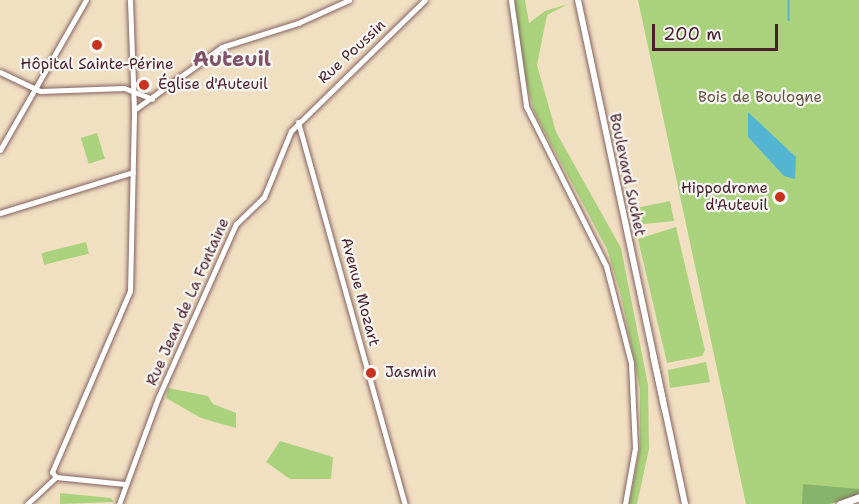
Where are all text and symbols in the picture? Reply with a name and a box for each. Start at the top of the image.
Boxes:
scale bar [655,12,781,50]
street label: Rue Poussin [315,16,389,88]
text: 200 m [663,22,722,46]
marker: Hôpital Sainte-Périne [88,36,106,54]
district label: Auteuil [193,46,271,72]
place label: Hôpital Sainte-Périne [21,56,173,74]
marker: Église d'Auteuil [135,76,153,94]
place label: Église d'Auteuil [158,76,268,94]
park label: Bois de Boulogne [698,89,822,107]
street label: Boulevard Suchet [605,112,649,238]
place label: Hippodrome d'Auteuil [681,179,768,214]
marker: Hippodrome d'Auteuil [773,190,787,204]
street label: Rue Jean de La Fontaine [143,215,233,389]
street label: Avenue Mozart [337,236,383,348]
marker: Jasmin [362,364,380,382]
place label: Jasmin [385,364,436,382]

